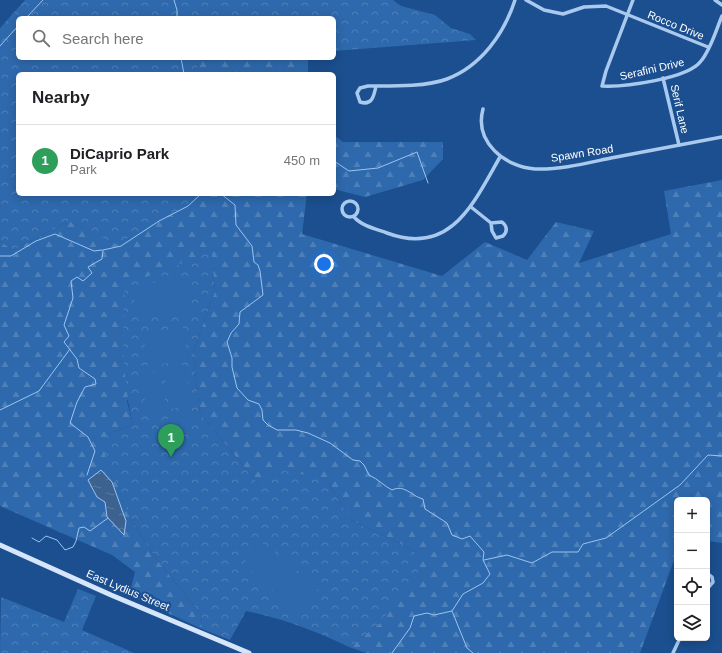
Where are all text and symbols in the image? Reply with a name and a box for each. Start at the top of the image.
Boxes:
street label: Rocco Drive [646,8,706,42]
search box [16,16,336,60]
icon: search [30,27,52,49]
text: Search here [62,30,144,47]
street label: Serafini Drive [618,56,686,82]
street label: Serif Lane [669,83,691,135]
text: Nearby [32,88,90,107]
street label: Spawn Road [550,142,614,164]
text: DiCaprio Park [70,145,169,162]
text: 1 [41,153,49,168]
text: 450 m [284,153,320,168]
text: Park [70,162,97,177]
your location [314,254,334,274]
pin: 1 [158,424,184,457]
map controls [674,497,710,641]
button: + [674,497,710,533]
button: − [674,533,710,569]
street label: East Lydius Street [85,567,171,613]
button: locate [674,569,710,605]
button: layers [674,605,710,641]

